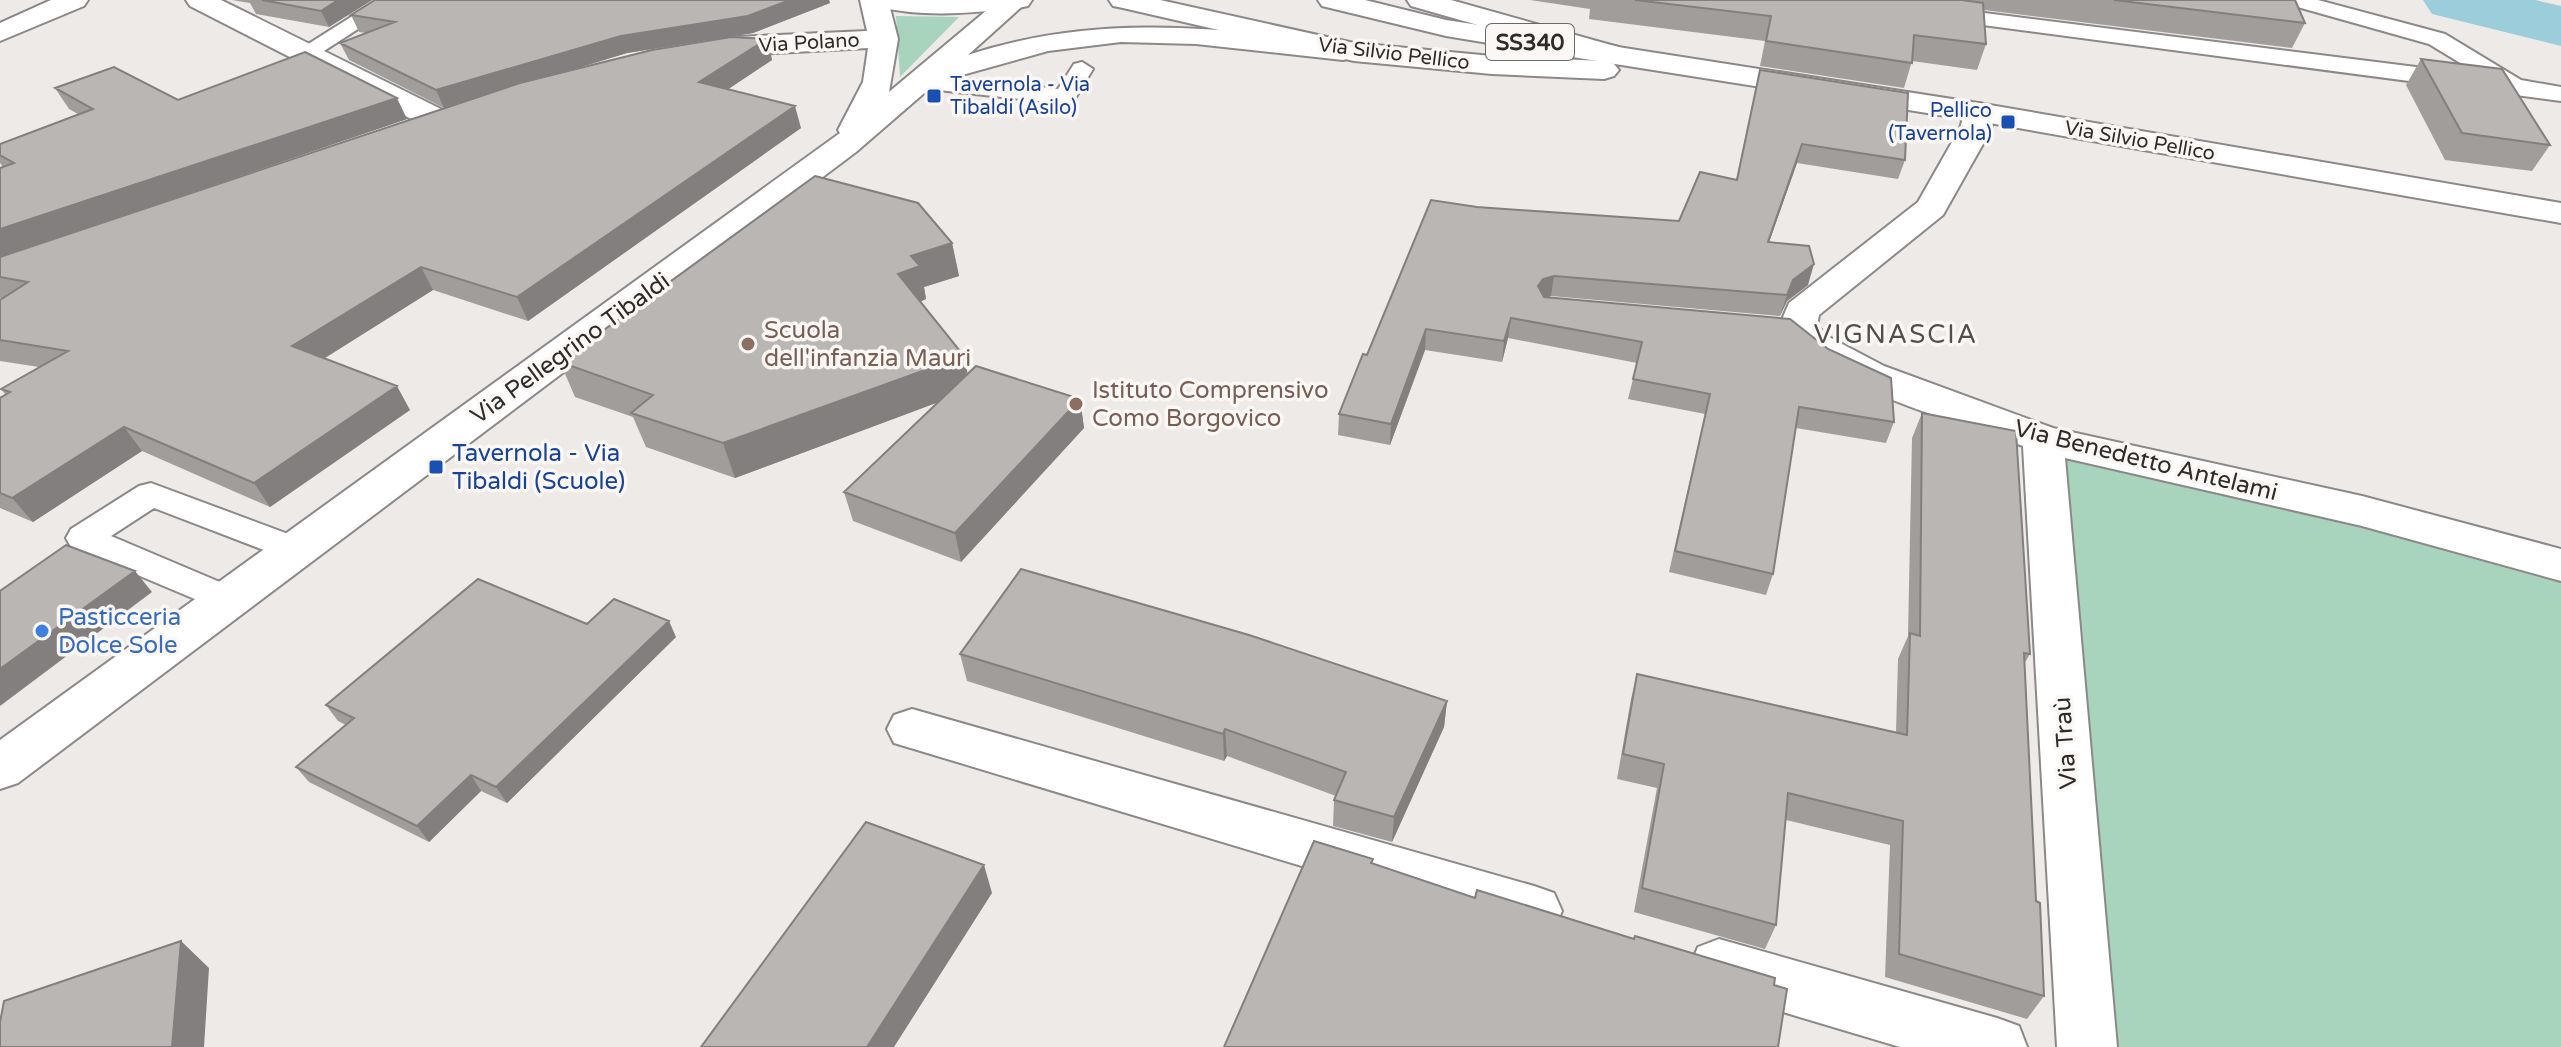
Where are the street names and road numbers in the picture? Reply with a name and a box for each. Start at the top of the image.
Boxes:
road number: SS340 [1486,24,1574,60]
street label: Via Polano [758,28,860,58]
street label: Via Silvio Pellico [1317,33,1471,75]
street label: Via Silvio Pellico [2063,116,2217,166]
street label: Via Pellegrino Tibaldi [465,266,675,430]
street label: Via Benedetto Antelami [2011,414,2281,507]
street label: Via Traù [2048,696,2083,790]

